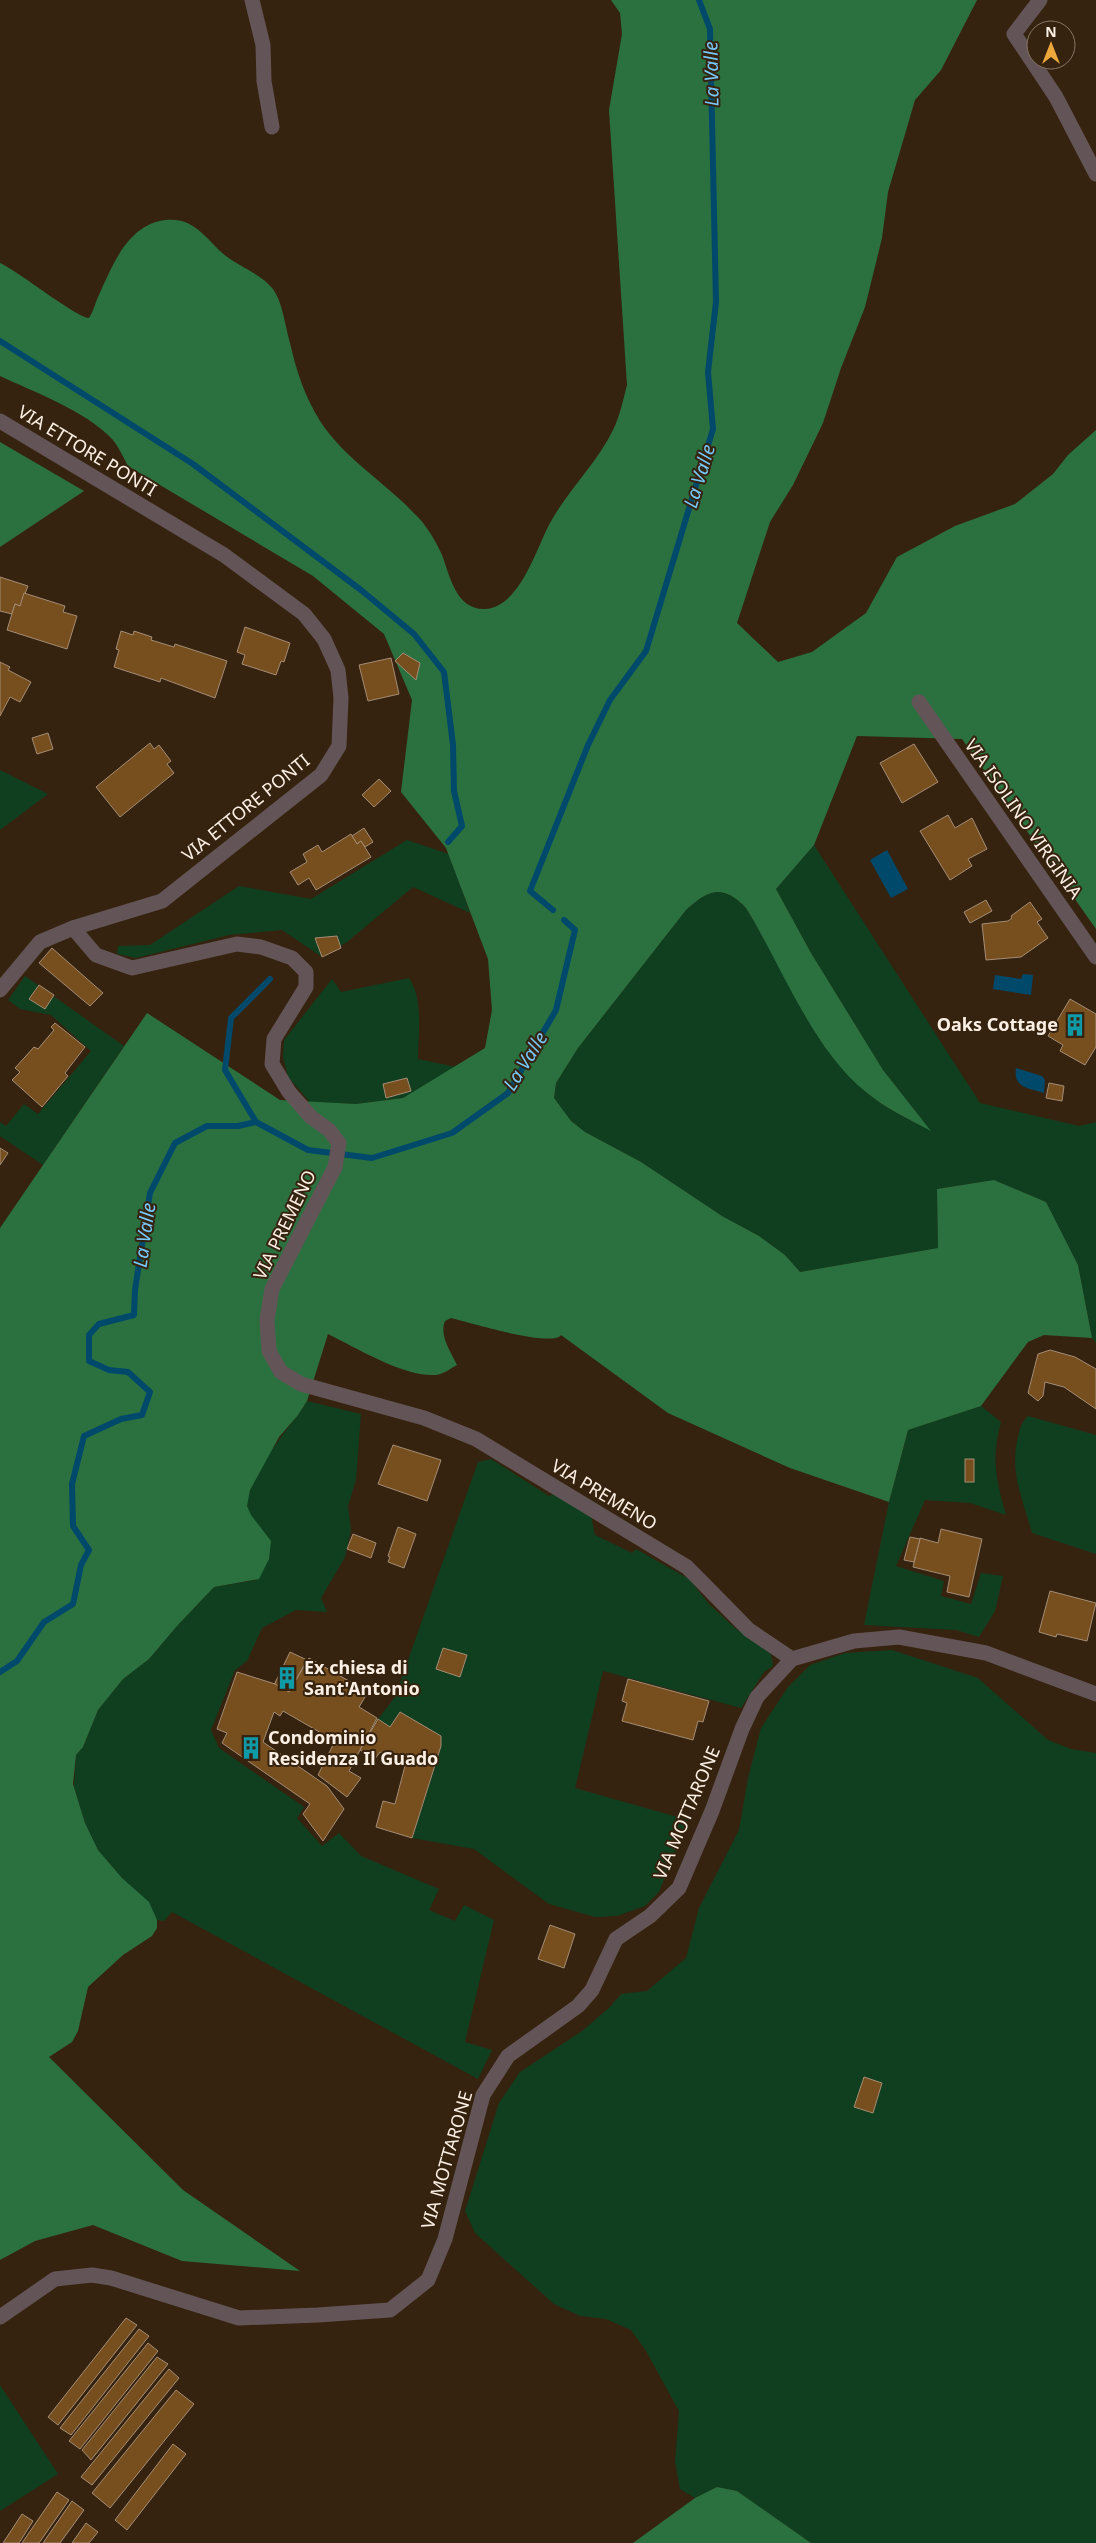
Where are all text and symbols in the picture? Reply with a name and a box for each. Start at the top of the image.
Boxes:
north arrow [1026,20,1076,70]
text: N [1045,22,1057,41]
water label: La Valle [697,41,725,107]
street label: VIA ETTORE PONTI [14,399,161,501]
water label: La Valle [677,441,721,511]
street label: VIA ISOLINO VIRGINIA [960,734,1088,903]
street label: VIA ETTORE PONTI [177,748,314,866]
place label: Oaks Cottage [937,1012,1058,1036]
building icon: Oaks Cottage [1062,1012,1088,1038]
water label: La Valle [497,1027,553,1095]
street label: VIA PREMENO [247,1166,321,1283]
water label: La Valle [127,1201,161,1269]
street label: VIA PREMENO [547,1453,662,1535]
place label: Ex chiesa di Sant'Antonio [304,1655,420,1700]
building icon: Ex chiesa di Sant'Antonio [274,1665,300,1691]
place label: Condominio Residenza Il Guado [268,1725,438,1770]
building icon: Condominio Residenza Il Guado [238,1735,264,1761]
street label: VIA MOTTARONE [647,1742,725,1883]
street label: VIA MOTTARONE [415,2088,477,2232]

